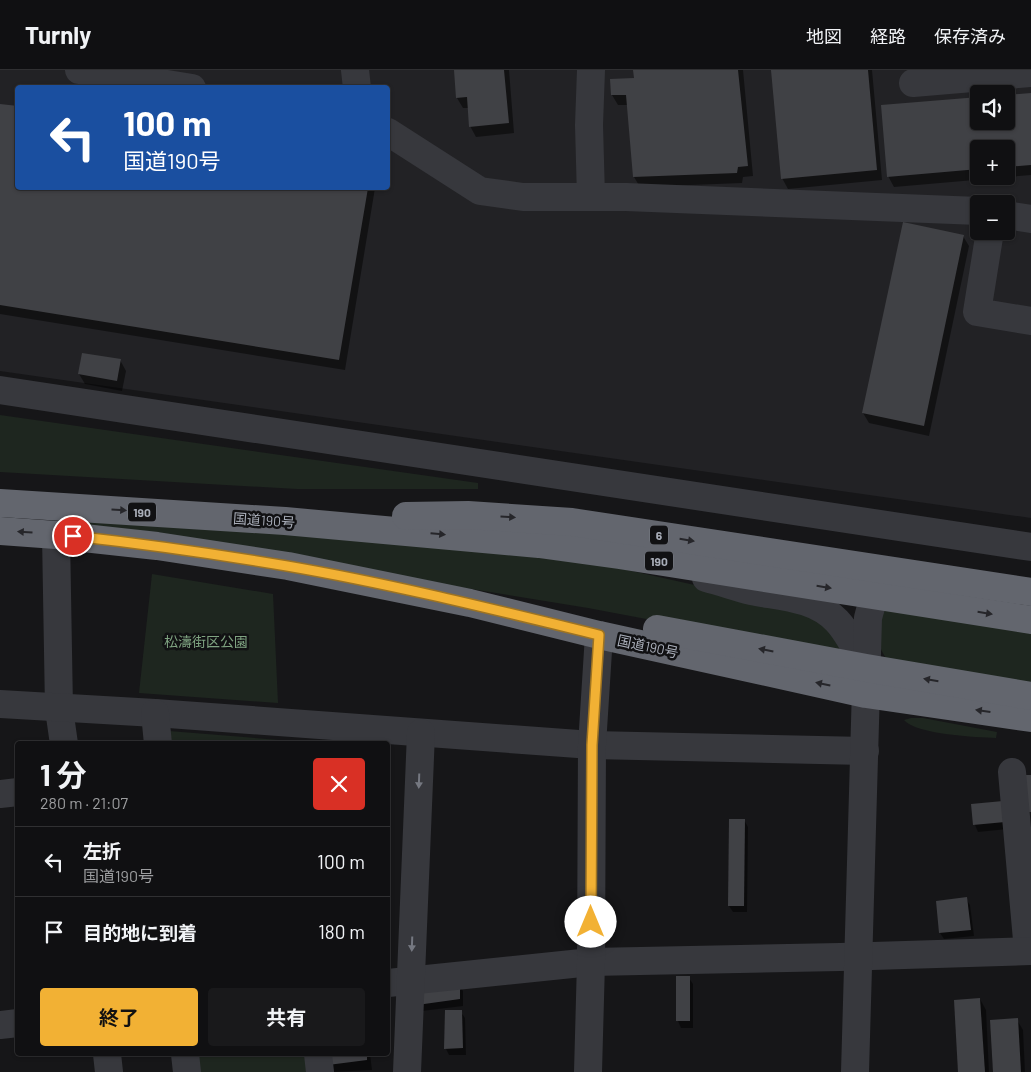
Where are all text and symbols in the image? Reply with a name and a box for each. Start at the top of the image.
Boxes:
text: Turnly [25,20,91,49]
text: 地図 [806,25,842,47]
text: 経路 [870,25,906,47]
text: 保存済み [934,25,1006,47]
map controls [970,85,1015,240]
button: sound [970,85,1015,130]
text: 100 m [123,101,212,143]
icon: left [40,105,105,170]
button: + [970,140,1015,185]
text: 国道190号 [123,147,221,173]
button: − [970,195,1015,240]
road number: 190 [128,502,156,522]
one-way arrow [111,507,127,515]
street label: 国道190号 [232,509,296,531]
one-way arrow [501,514,517,522]
pin [52,515,94,557]
icon: arrive [59,522,87,550]
road number: 6 [650,526,668,544]
one-way arrow [16,528,32,536]
one-way arrow [430,530,446,538]
one-way arrow [679,536,695,544]
road number: 190 [645,552,673,571]
one-way arrow [817,584,833,592]
one-way arrow [977,609,993,617]
street label: 国道190号 [616,631,680,661]
park label: 松濤街区公園 [164,633,248,650]
one-way arrow [758,645,774,653]
one-way arrow [923,675,939,683]
one-way arrow [815,680,830,688]
one-way arrow [974,707,990,715]
text: 1 分 [40,756,87,792]
button: close [313,758,365,810]
one-way arrow [415,774,423,790]
text: 280 m · 21:07 [40,793,128,812]
text: 左折 [83,839,121,862]
icon: left [40,848,68,876]
text: 100 m [317,850,365,873]
text: 国道190号 [83,866,154,885]
position arrow [564,895,616,947]
icon: arrive [40,918,68,946]
text: 180 m [318,920,365,943]
text: 目的地に到着 [83,921,197,944]
one-way arrow [408,936,416,952]
button: 終了 [40,988,198,1046]
button: 共有 [208,988,365,1046]

